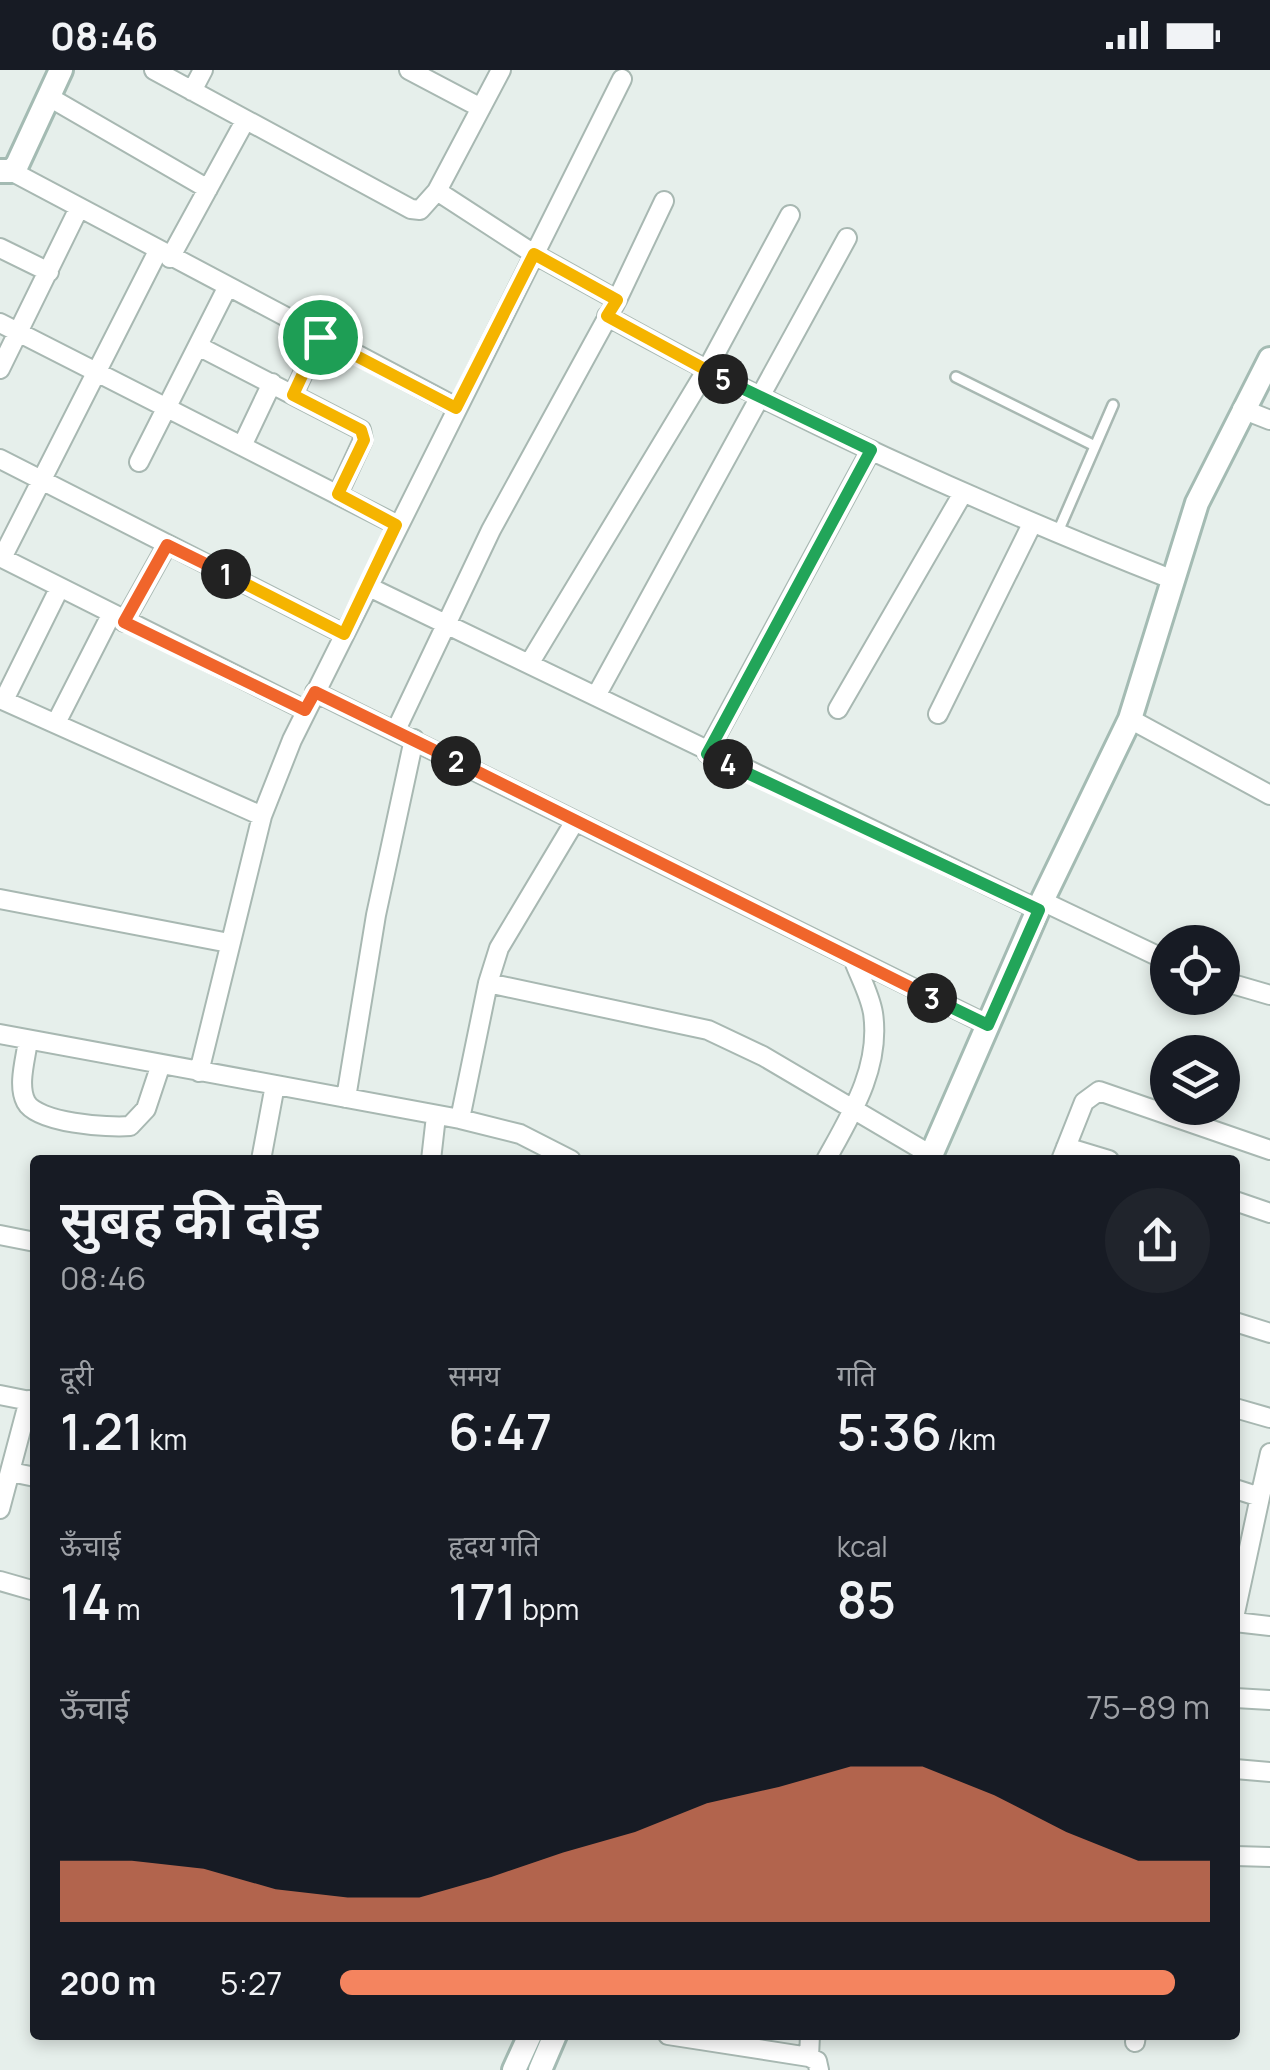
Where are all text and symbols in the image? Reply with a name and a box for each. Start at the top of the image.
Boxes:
text: 08:46 [50,9,158,61]
pin [278,295,363,380]
icon: arrive [293,310,348,365]
pin: 5 [698,354,748,404]
text: 5 [715,360,731,398]
pin: 1 [201,549,251,599]
text: 1 [220,555,232,593]
pin: 2 [431,736,481,786]
pin: 4 [703,739,753,789]
text: 2 [448,742,464,780]
text: 4 [719,745,737,783]
map controls [1150,925,1240,1125]
button: locate [1150,925,1240,1015]
pin: 3 [907,973,957,1023]
text: 3 [924,979,940,1017]
button: layers [1150,1035,1240,1125]
text: सुबह की दौड़ [60,1180,321,1256]
button: share [1105,1188,1210,1293]
text: 08:46 [60,1256,146,1300]
text: दूरी [60,1356,94,1394]
text: समय [448,1356,500,1394]
text: गति [837,1356,876,1394]
text: 1.21 [60,1397,144,1465]
text: 6:47 [448,1397,552,1465]
text: 5:36 [837,1397,942,1465]
text: km [144,1420,187,1458]
text: /km [942,1420,996,1458]
text: ऊँचाई [60,1526,121,1564]
text: हृदय गति [448,1526,539,1564]
text: kcal [837,1527,888,1565]
text: 85 [837,1565,896,1633]
text: 14 [60,1567,111,1635]
text: 171 [448,1567,517,1635]
text: m [111,1590,141,1628]
text: bpm [517,1590,579,1628]
text: ऊँचाई [60,1685,129,1729]
text: 75–89 m [1086,1685,1210,1729]
text: 200 m [60,1961,156,2005]
text: 5:27 [220,1961,282,2005]

